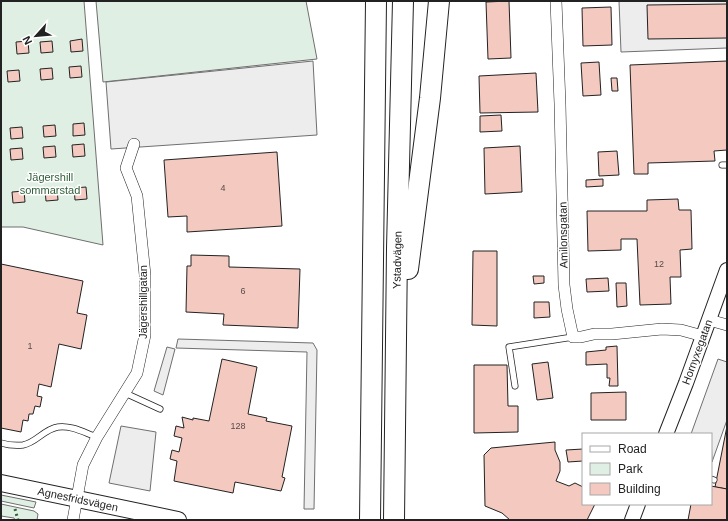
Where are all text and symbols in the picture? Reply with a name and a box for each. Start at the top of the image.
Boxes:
north arrow [16,16,56,56]
text: N [20,34,34,47]
park label: Jägershill sommarstad [20,171,80,196]
house number: 4 [220,183,226,193]
street label: Amilonsgatan [556,202,570,268]
street label: Ystadvägen [390,231,404,289]
house number: 12 [654,259,664,269]
street label: Jägershillgatan [137,265,149,339]
house number: 6 [240,286,246,296]
street label: Hornyxegatan [680,318,714,386]
house number: 1 [27,341,33,351]
house number: 128 [230,421,246,431]
legend [582,433,712,505]
text: Road [618,442,647,456]
text: Park [618,462,644,476]
text: Building [618,482,661,496]
street label: Agnesfridsvägen [37,485,119,513]

